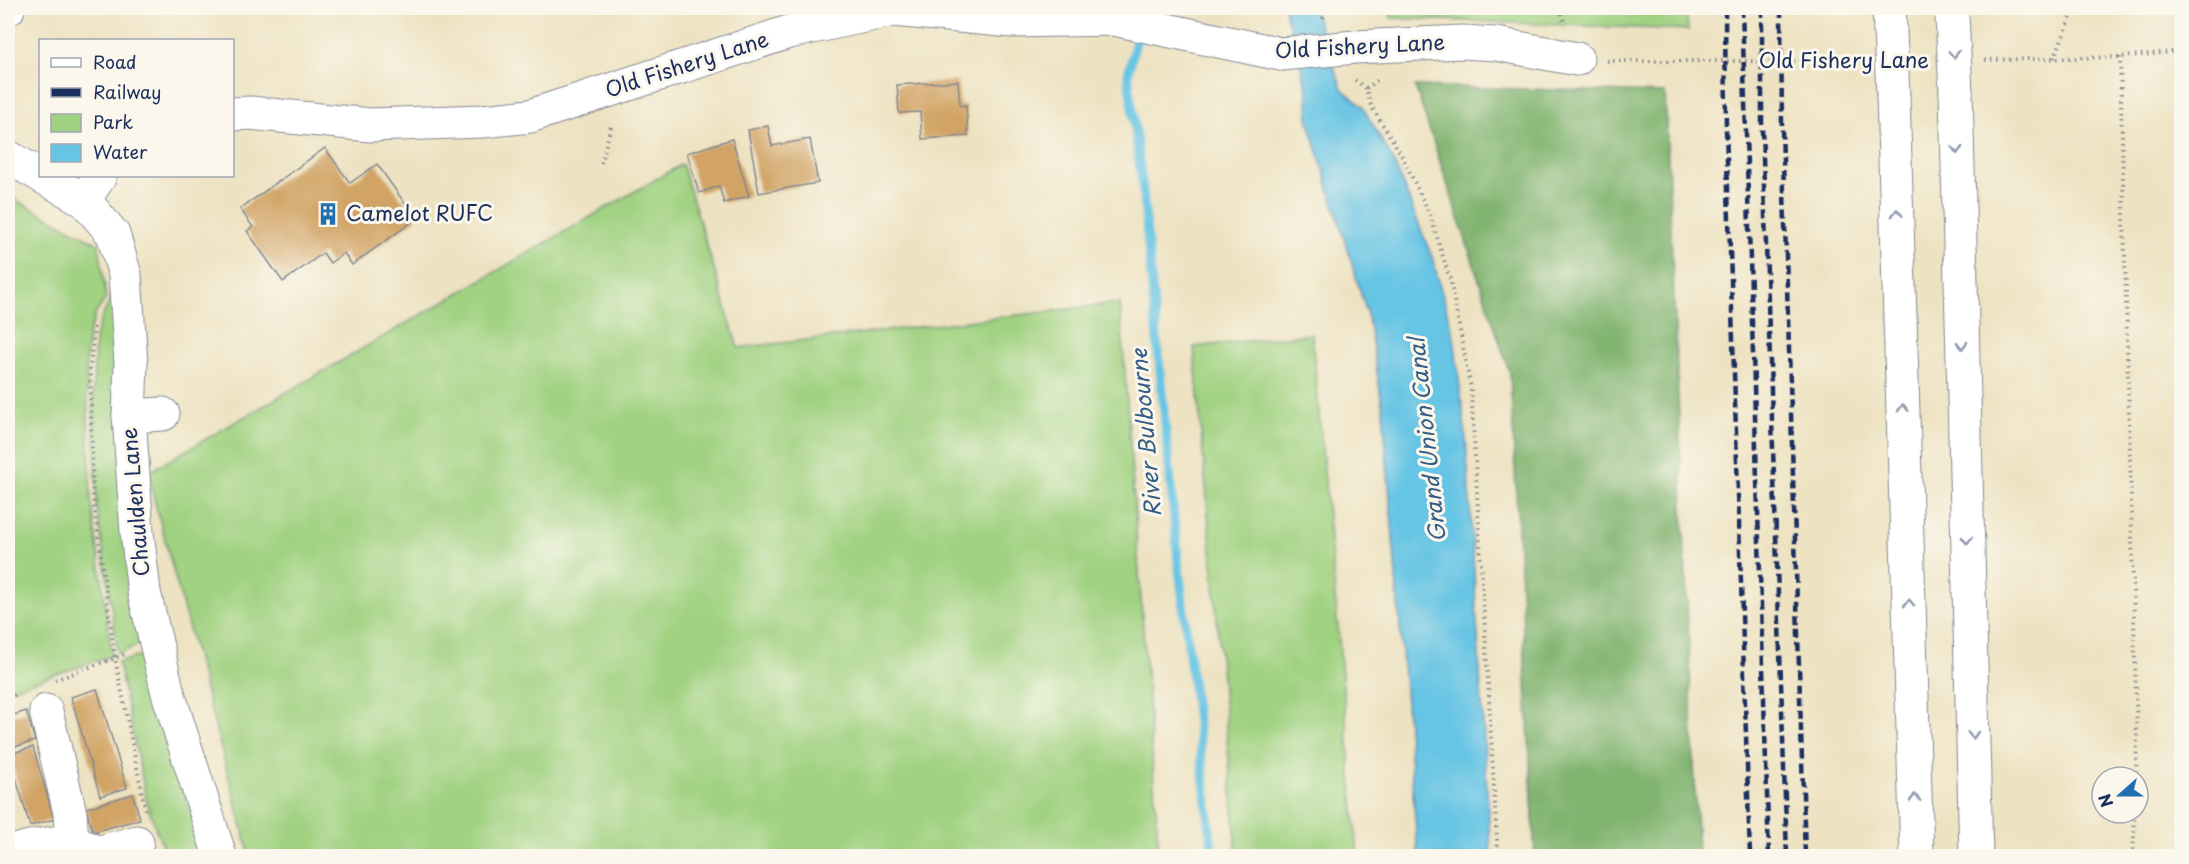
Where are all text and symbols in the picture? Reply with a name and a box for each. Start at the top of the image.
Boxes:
street label: Old Fishery Lane [600,22,772,105]
street label: Old Fishery Lane [1274,25,1446,65]
legend [39,39,234,177]
street label: Old Fishery Lane [1759,43,1929,75]
text: Road [93,48,137,75]
one-way arrow [1948,50,1961,59]
text: Railway [93,78,161,105]
text: Park [93,108,133,135]
text: Water [93,138,148,165]
one-way arrow [1951,146,1964,155]
place label: Camelot RUFC [346,196,493,228]
building icon: Camelot RUFC [315,201,341,227]
one-way arrow [1890,209,1903,218]
water label: Grand Union Canal [1398,333,1453,544]
one-way arrow [1956,341,1968,350]
water label: River Bulbourne [1121,347,1168,518]
one-way arrow [1896,404,1909,413]
street label: Chaulden Lane [112,426,156,578]
one-way arrow [1961,535,1973,544]
one-way arrow [1902,599,1915,608]
one-way arrow [1966,730,1979,739]
north arrow [2090,765,2150,825]
text: N [2092,791,2119,811]
one-way arrow [1908,794,1921,803]

